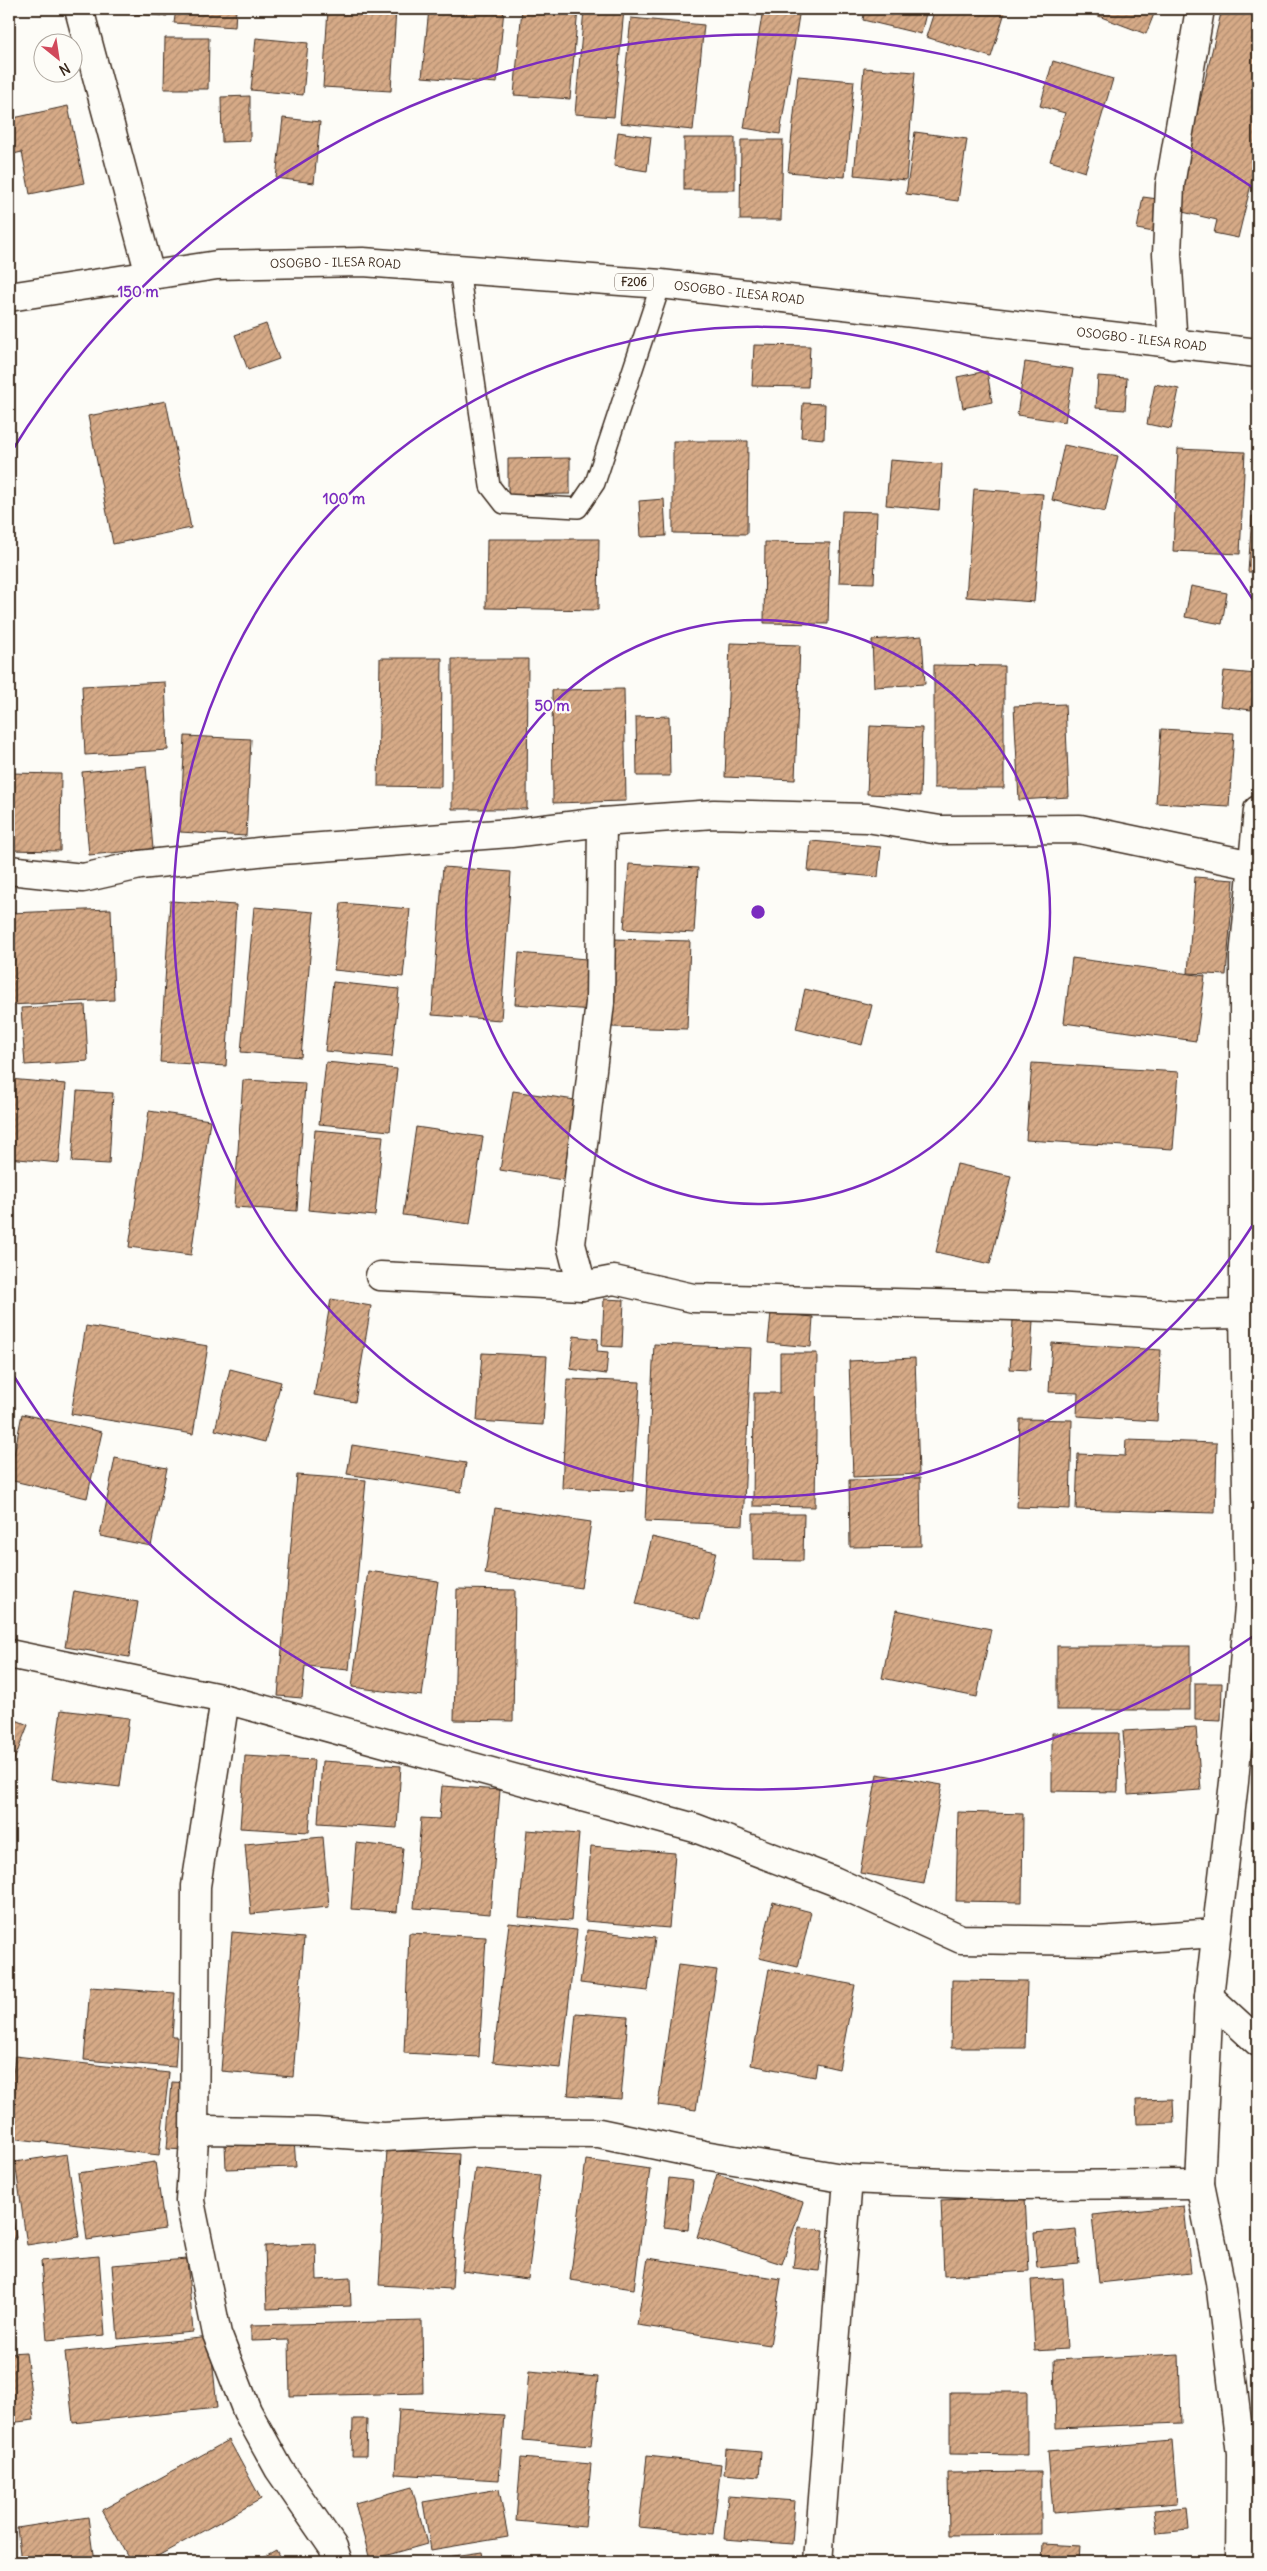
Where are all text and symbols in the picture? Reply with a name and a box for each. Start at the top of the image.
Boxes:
north arrow [32,32,82,82]
text: N [56,59,73,79]
street label: OSOGBO - ILESA ROAD [270,254,402,272]
road number: F206 [615,274,653,290]
street label: OSOGBO - ILESA ROAD [673,278,805,308]
text: 150 m [117,282,159,301]
street label: OSOGBO - ILESA ROAD [1076,324,1208,354]
text: 100 m [323,489,365,508]
text: 50 m [534,696,570,715]
centre of rings [749,903,767,921]

